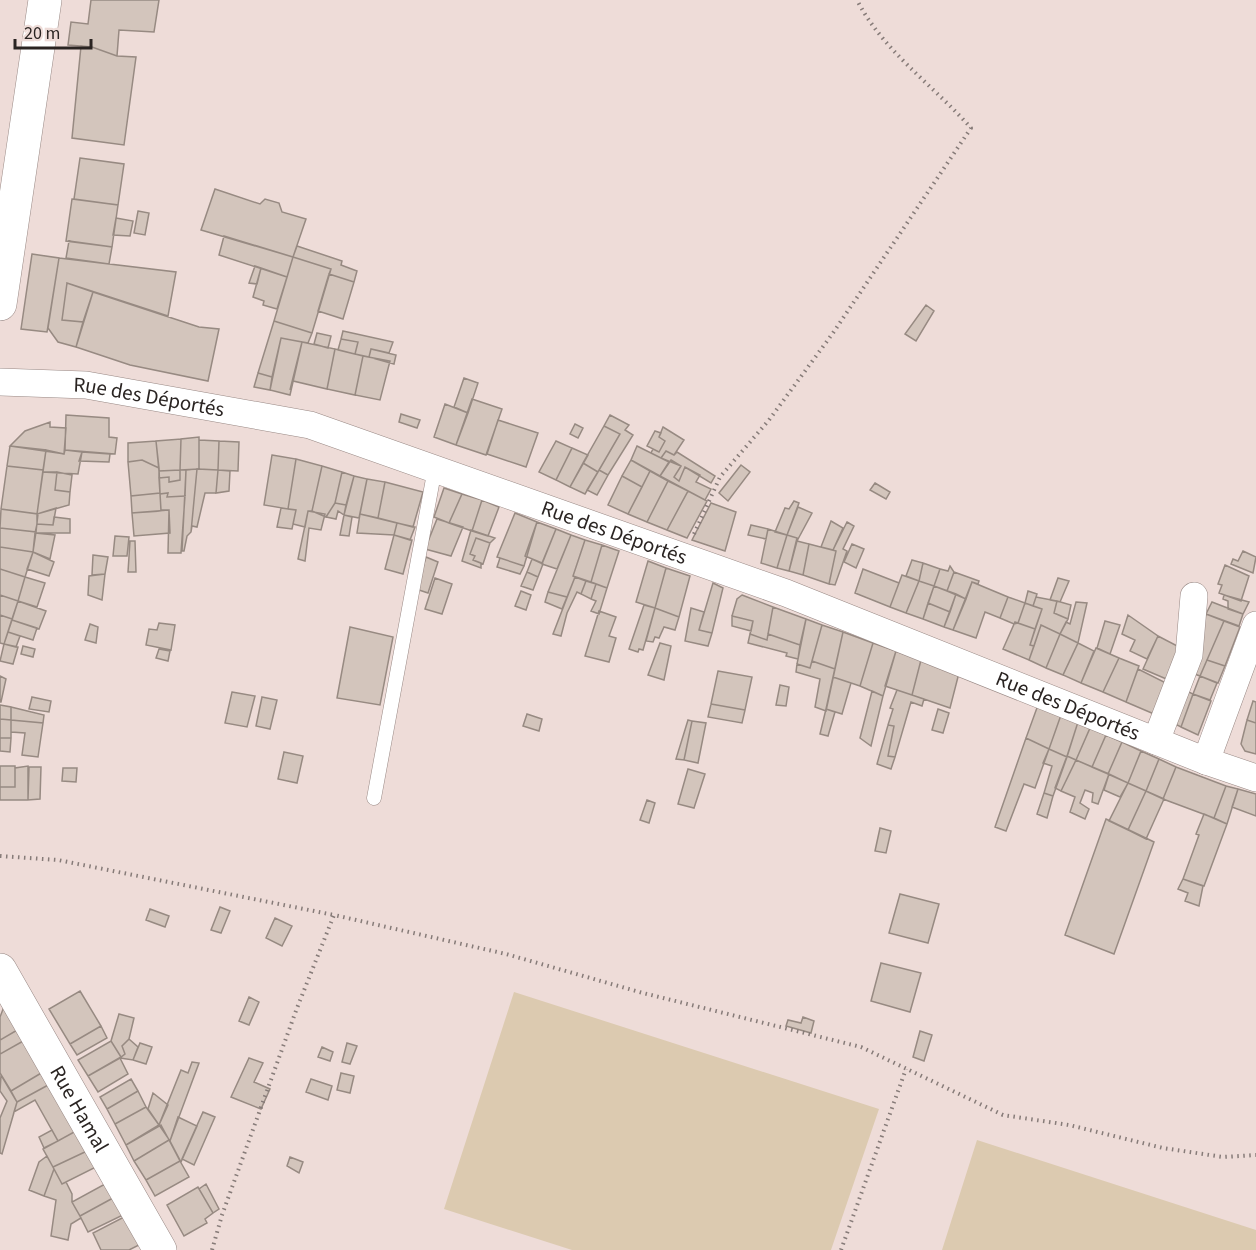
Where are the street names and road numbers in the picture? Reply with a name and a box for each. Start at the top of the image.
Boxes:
street label: Rue des Déportés [73,370,227,424]
street label: Rue des Déportés [537,493,691,572]
street label: Rue des Déportés [991,663,1145,748]
street label: Rue Hamal [43,1060,116,1158]

